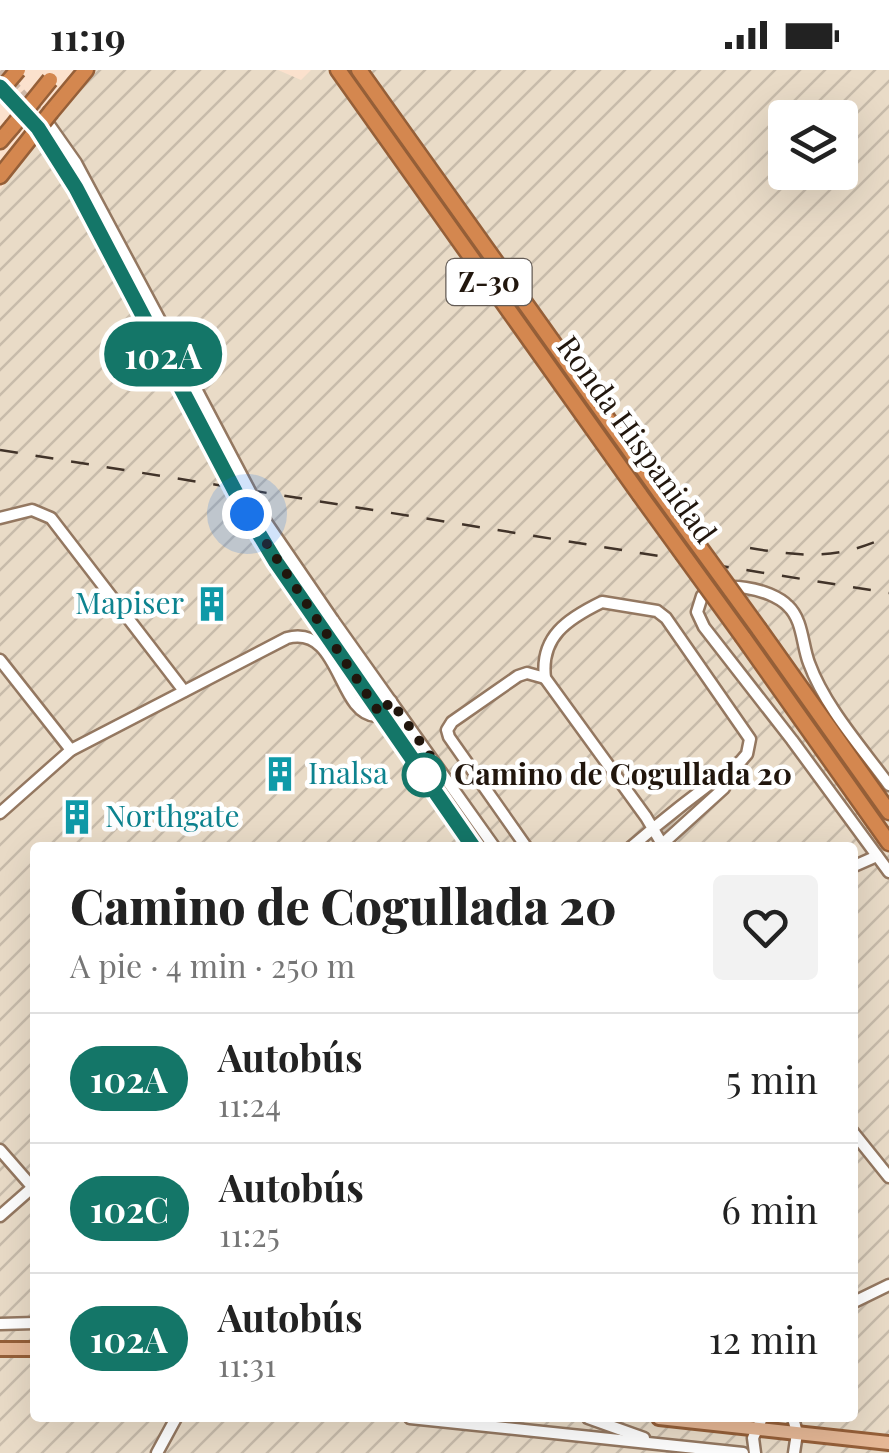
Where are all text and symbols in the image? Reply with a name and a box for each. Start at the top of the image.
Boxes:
text: 11:19 [50,10,126,61]
map controls [768,100,858,190]
button: layers [768,100,858,190]
road number: Z-30 [446,259,532,305]
line badge: 102A [93,322,233,386]
street label: Ronda Hispanidad [549,327,726,551]
text: 102A [124,331,202,378]
your location [222,489,272,539]
place label: Mapiser [75,582,184,622]
building icon: Mapiser [193,585,231,623]
place label: Inalsa [308,752,388,792]
place label: Camino de Cogullada 20 [454,753,792,793]
marker: Camino de Cogullada 20 [403,754,445,796]
building icon: Inalsa [261,755,299,793]
place label: Northgate [105,795,240,835]
building icon: Northgate [58,798,96,836]
text: Camino de Cogullada 20 [70,873,617,937]
button: heart [713,875,818,980]
text: A pie · 4 min · 250 m [70,943,355,986]
text: Autobús [218,1031,362,1082]
text: 5 min [726,1053,818,1104]
text: 102A [90,1055,168,1102]
text: 11:24 [218,1082,281,1125]
text: Autobús [219,1161,364,1212]
text: 6 min [721,1183,818,1234]
text: 102C [90,1185,169,1232]
text: 11:25 [219,1212,280,1255]
text: Autobús [218,1291,362,1342]
text: 12 min [709,1313,818,1364]
text: 102A [90,1315,168,1362]
text: 11:31 [218,1342,276,1385]

